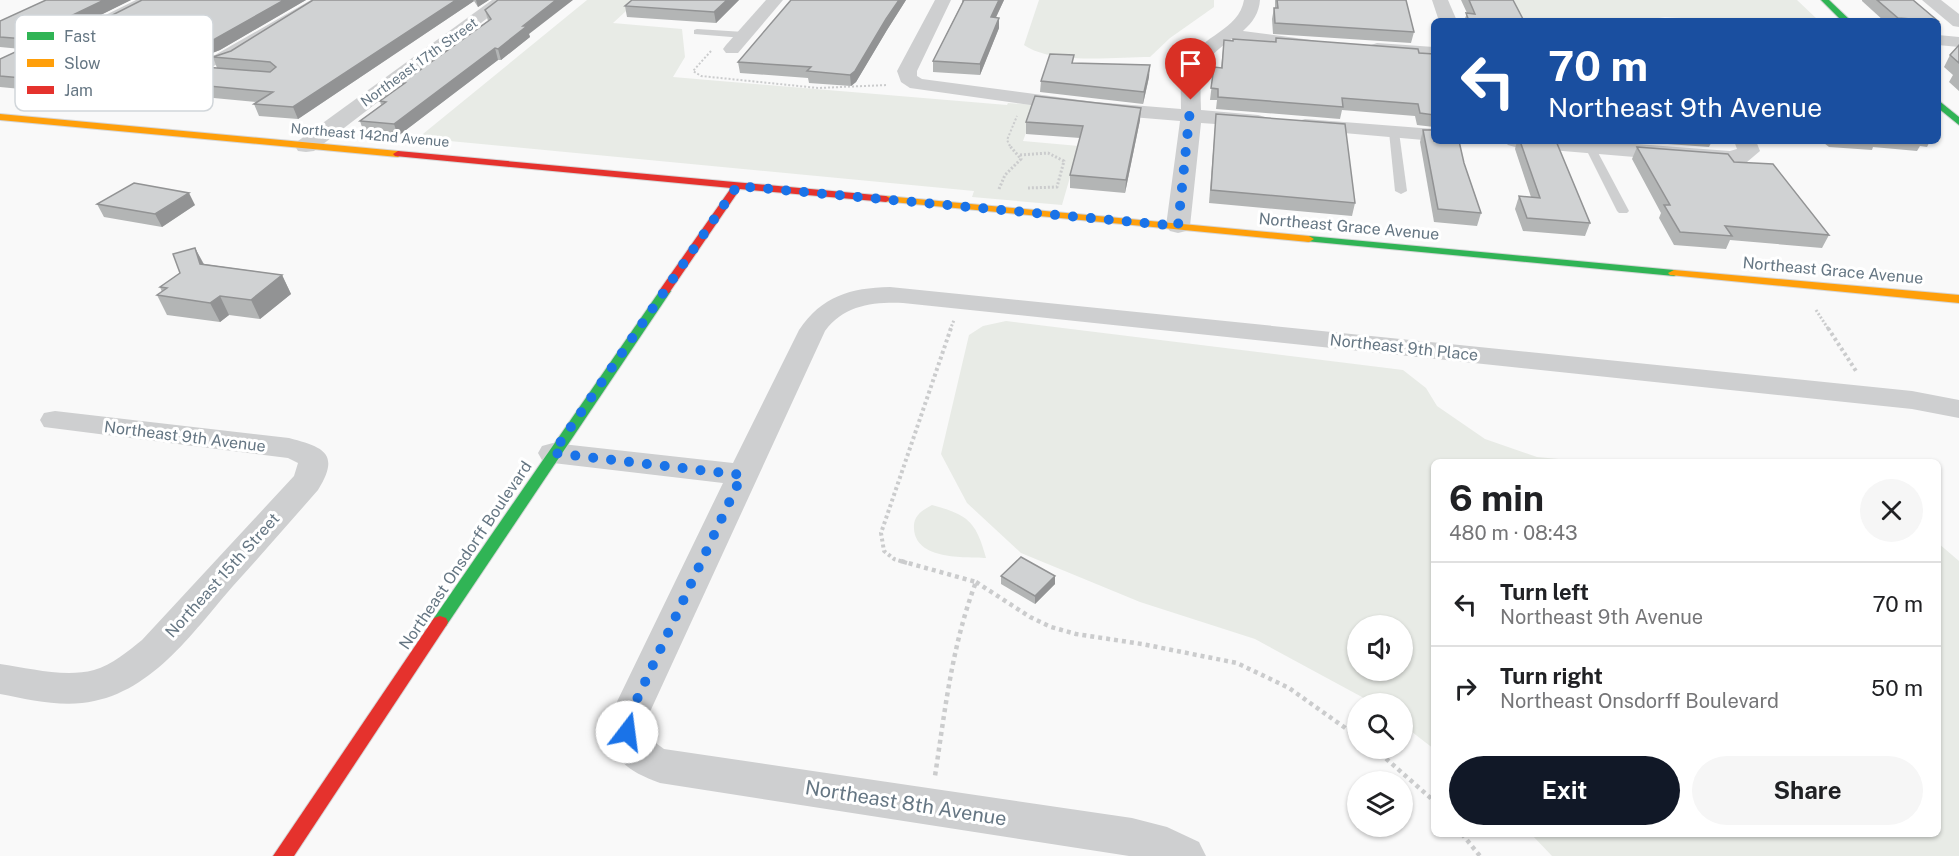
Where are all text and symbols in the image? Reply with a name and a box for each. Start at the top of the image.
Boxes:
street label: Northeast 17th Street [358,14,480,110]
legend [15,15,213,111]
text: Fast [64,27,96,46]
pin [1165,38,1216,100]
text: 70 m [1548,41,1648,90]
icon: left [1449,42,1527,120]
icon: arrive [1174,47,1207,80]
text: Slow [64,54,101,73]
text: Jam [64,81,93,100]
text: Northeast 9th Avenue [1548,91,1822,123]
street label: Northeast 142nd Avenue [290,120,450,150]
street label: Northeast Grace Avenue [1258,209,1440,244]
street label: Northeast Grace Avenue [1742,253,1924,288]
street label: Northeast 9th Place [1329,330,1479,365]
street label: Northeast 9th Avenue [103,417,267,456]
street label: Northeast Onsdorff Boulevard [395,457,536,653]
text: 6 min [1449,477,1544,519]
button: close [1860,479,1923,542]
street label: Northeast 15th Street [161,509,283,642]
text: 480 m · 08:43 [1449,521,1578,545]
text: Turn left [1500,579,1589,605]
icon: left [1449,588,1482,621]
text: 70 m [1872,591,1923,617]
text: Northeast 9th Avenue [1500,605,1703,629]
map controls [1347,615,1413,837]
button: sound [1347,615,1413,681]
text: Turn right [1500,663,1603,689]
icon: right [1449,672,1482,705]
text: 50 m [1871,675,1923,701]
text: Northeast Onsdorff Boulevard [1500,689,1779,713]
button: search [1347,693,1413,759]
position arrow [595,700,659,764]
button: Exit [1449,756,1680,825]
button: Share [1692,756,1923,825]
button: layers [1347,771,1413,837]
street label: Northeast 8th Avenue [804,775,1008,831]

